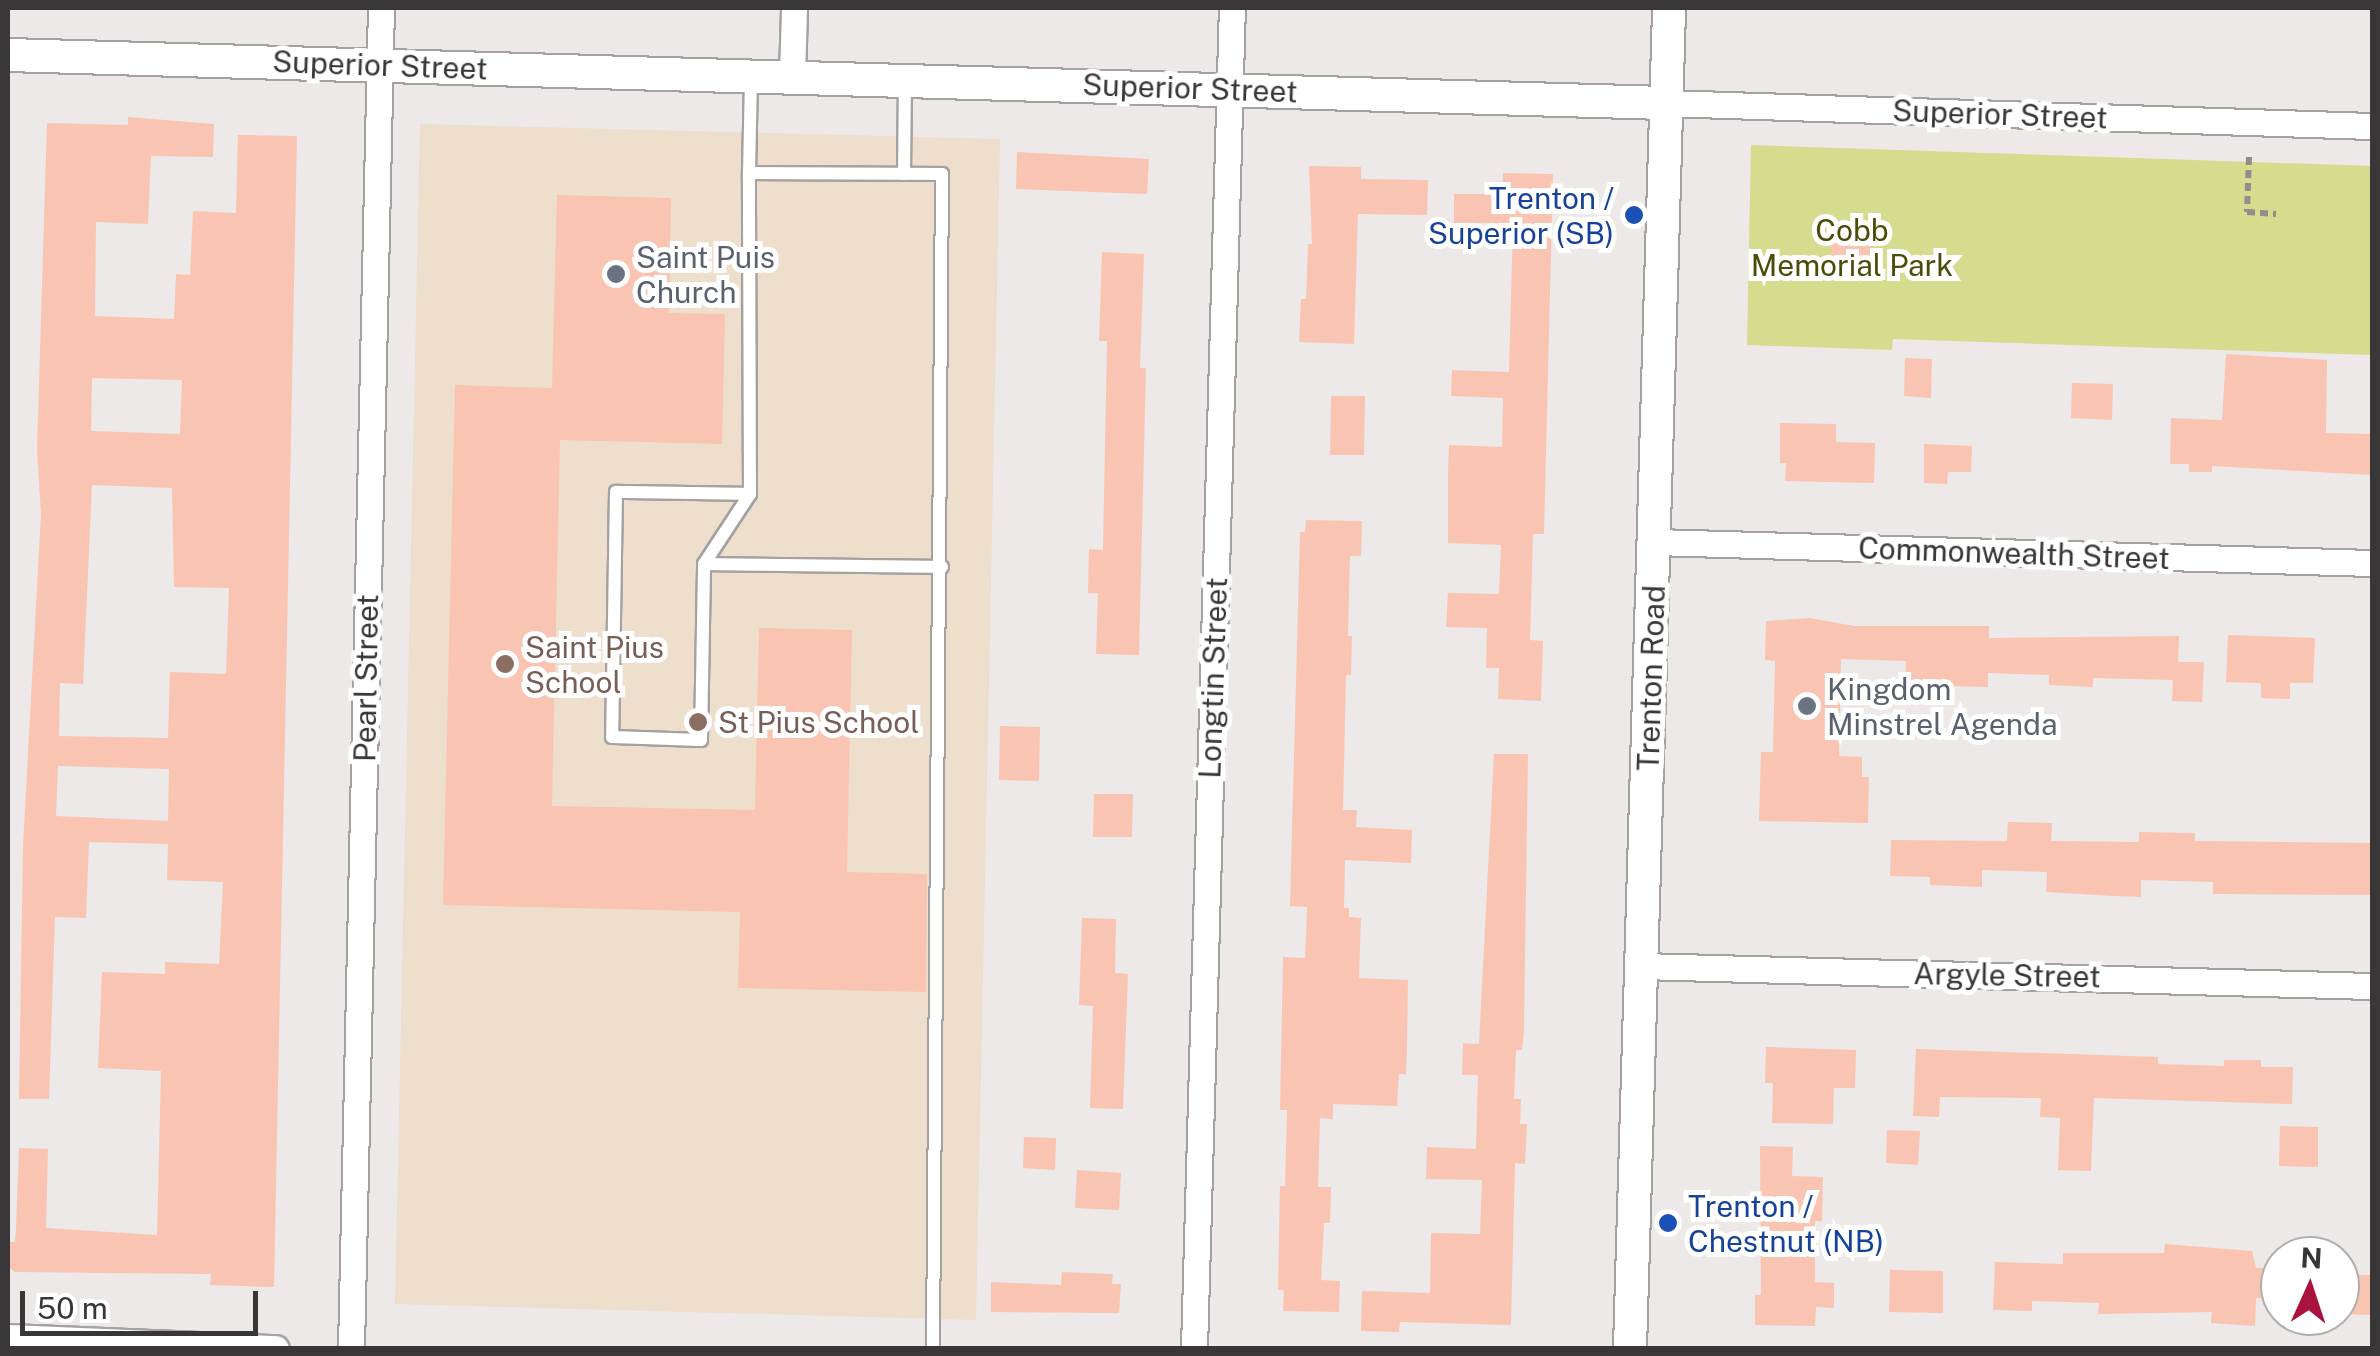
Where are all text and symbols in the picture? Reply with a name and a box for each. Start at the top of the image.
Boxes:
street label: Superior Street [272,43,488,87]
street label: Superior Street [1082,66,1298,110]
street label: Superior Street [1892,92,2108,136]
place label: Trenton / Superior (SB) [1428,180,1614,250]
marker: Trenton / Superior (SB) [1623,204,1645,226]
park label: Cobb Memorial Park [1751,212,1953,282]
place label: Saint Puis Church [636,239,775,310]
marker: Saint Puis Church [605,263,627,285]
street label: Commonwealth Street [1858,530,2170,576]
street label: Longtin Street [1191,577,1235,779]
street label: Trenton Road [1630,585,1672,771]
street label: Pearl Street [347,594,385,762]
place label: Saint Pius School [525,629,664,700]
marker: Saint Pius School [494,653,516,675]
place label: Kingdom Minstrel Agenda [1827,671,2057,742]
marker: Kingdom Minstrel Agenda [1796,695,1818,717]
place label: St Pius School [718,704,919,740]
marker: St Pius School [687,711,709,733]
street label: Argyle Street [1913,955,2101,995]
place label: Trenton / Chestnut (NB) [1688,1188,1884,1258]
marker: Trenton / Chestnut (NB) [1657,1212,1679,1234]
north arrow [2260,1236,2360,1336]
text: N [2300,1240,2323,1275]
scale bar [25,1271,262,1333]
text: 50 m [37,1290,108,1326]

